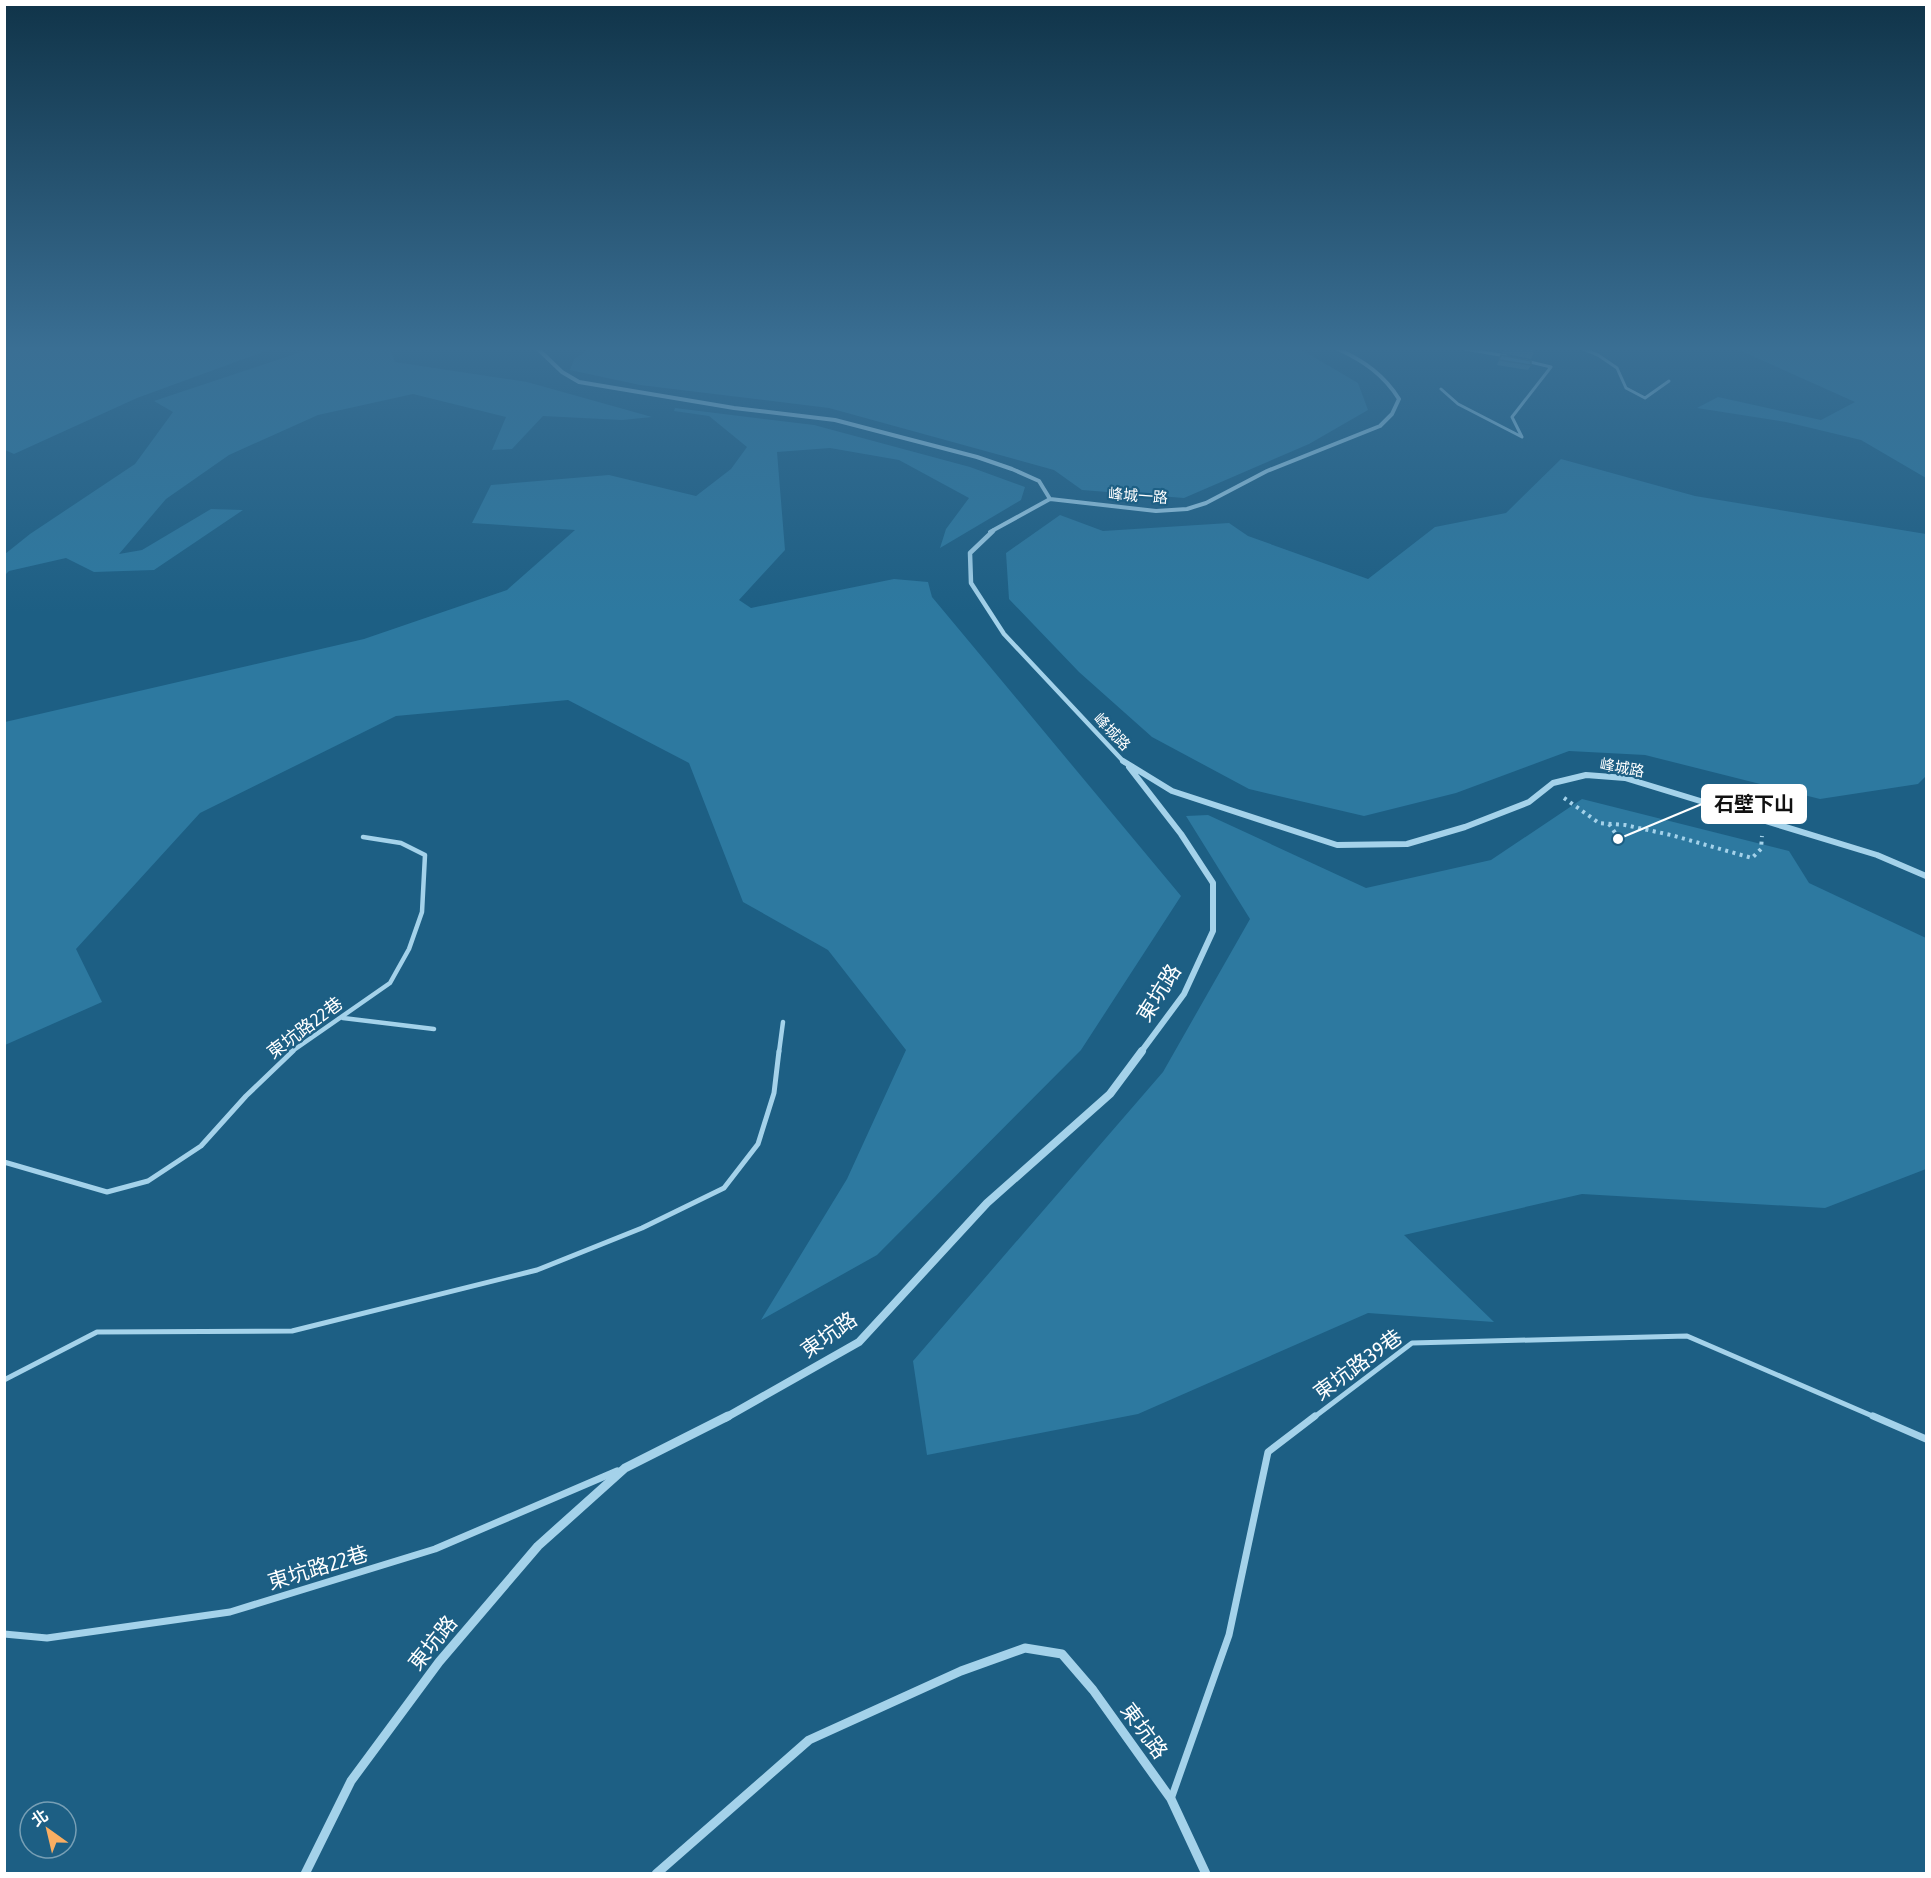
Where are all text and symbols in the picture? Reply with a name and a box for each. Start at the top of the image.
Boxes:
street label: 峰城一路 [1108,485,1169,506]
street label: 峰城路 [1091,710,1134,754]
street label: 峰城路 [1598,755,1646,780]
callout: 石壁下山 [1702,785,1806,823]
text: 石壁下山 [1714,792,1794,815]
street label: 東坑路 [1131,959,1185,1026]
street label: 東坑路22巷 [263,992,347,1063]
street label: 東坑路 [796,1306,861,1362]
street label: 東坑路39巷 [1308,1324,1406,1404]
street label: 東坑路22巷 [265,1540,371,1594]
street label: 東坑路 [403,1610,461,1674]
street label: 東坑路 [1117,1698,1173,1763]
north arrow [18,1800,78,1860]
text: 北 [28,1806,51,1830]

